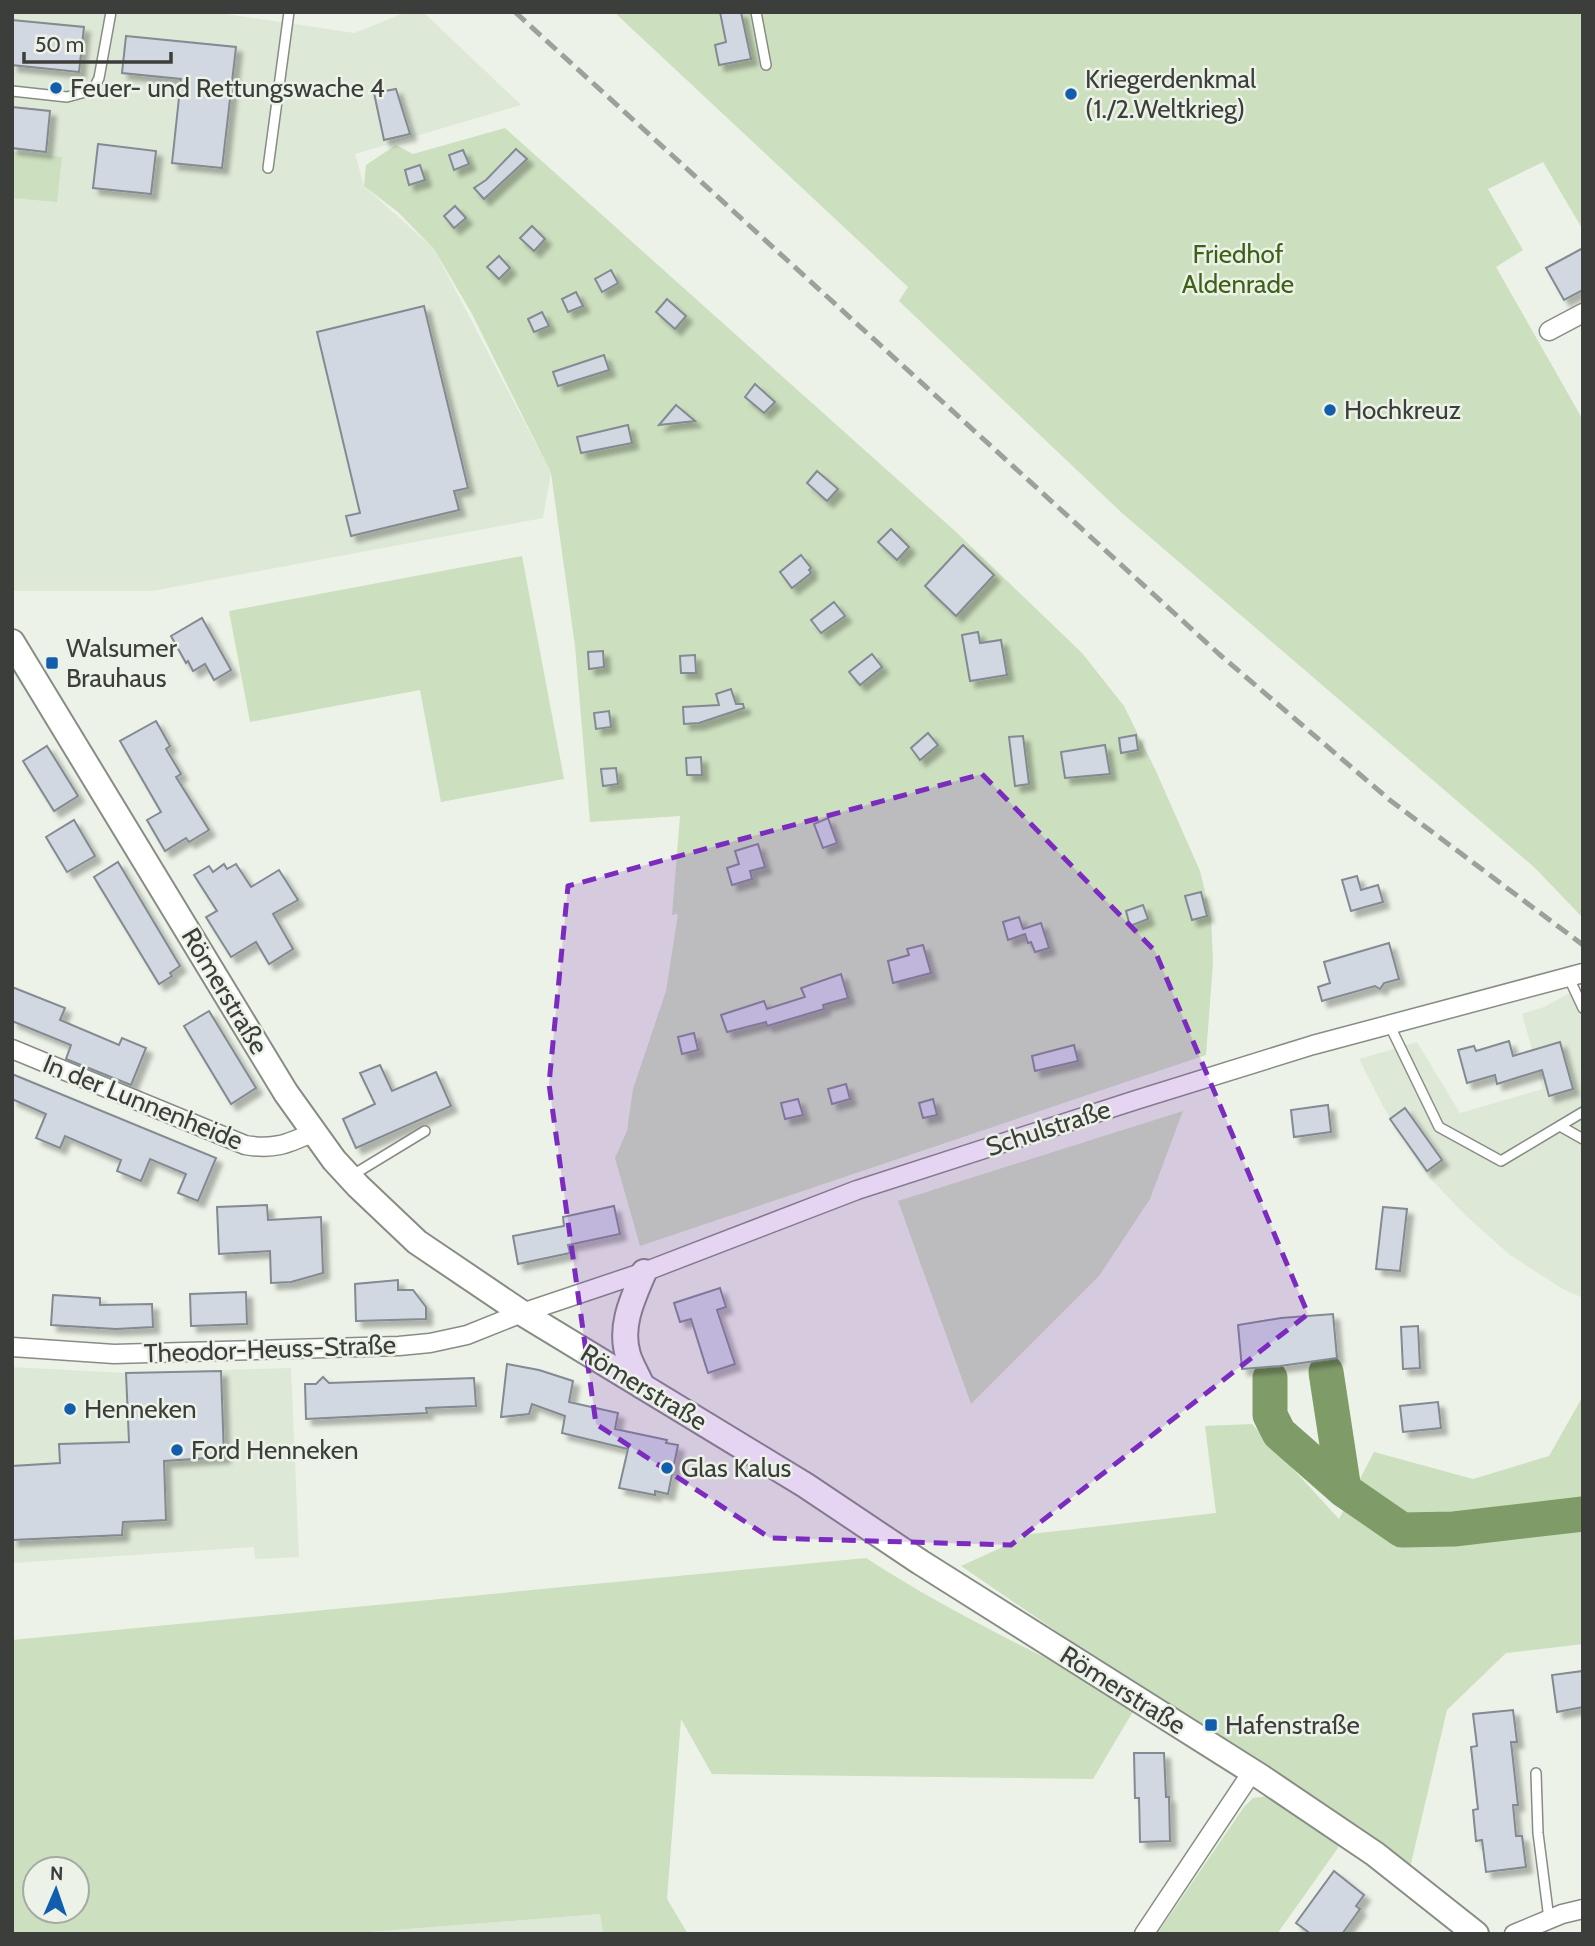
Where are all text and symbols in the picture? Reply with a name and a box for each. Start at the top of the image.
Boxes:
scale bar [24,21,172,65]
text: 50 m [35,32,84,57]
place label: Kriegerdenkmal (1./2.Weltkrieg) [1085,63,1256,125]
place label: Feuer- und Rettungswache 4 [70,72,385,104]
marker: Feuer- und Rettungswache 4 [48,80,64,96]
marker: Kriegerdenkmal (1./2.Weltkrieg) [1063,86,1079,102]
park label: Friedhof Aldenrade [1182,238,1294,300]
place label: Hochkreuz [1344,394,1461,426]
marker: Hochkreuz [1322,402,1338,418]
place label: Walsumer Brauhaus [66,632,178,694]
marker: Walsumer Brauhaus [44,655,60,671]
street label: Römerstraße [175,922,275,1060]
street label: In der Lunnenheide [38,1047,248,1157]
street label: Schulstraße [982,1093,1114,1163]
street label: Theodor-Heuss-Straße [143,1329,397,1369]
street label: Römerstraße [575,1337,713,1437]
place label: Henneken [84,1393,197,1425]
marker: Henneken [62,1401,78,1417]
place label: Ford Henneken [191,1434,359,1466]
marker: Ford Henneken [169,1442,185,1458]
place label: Glas Kalus [681,1452,792,1484]
marker: Glas Kalus [659,1460,675,1476]
street label: Römerstraße [1054,1639,1192,1741]
place label: Hafenstraße [1225,1709,1360,1741]
marker: Hafenstraße [1203,1717,1219,1733]
north arrow [21,1855,91,1925]
text: N [49,1862,64,1885]

